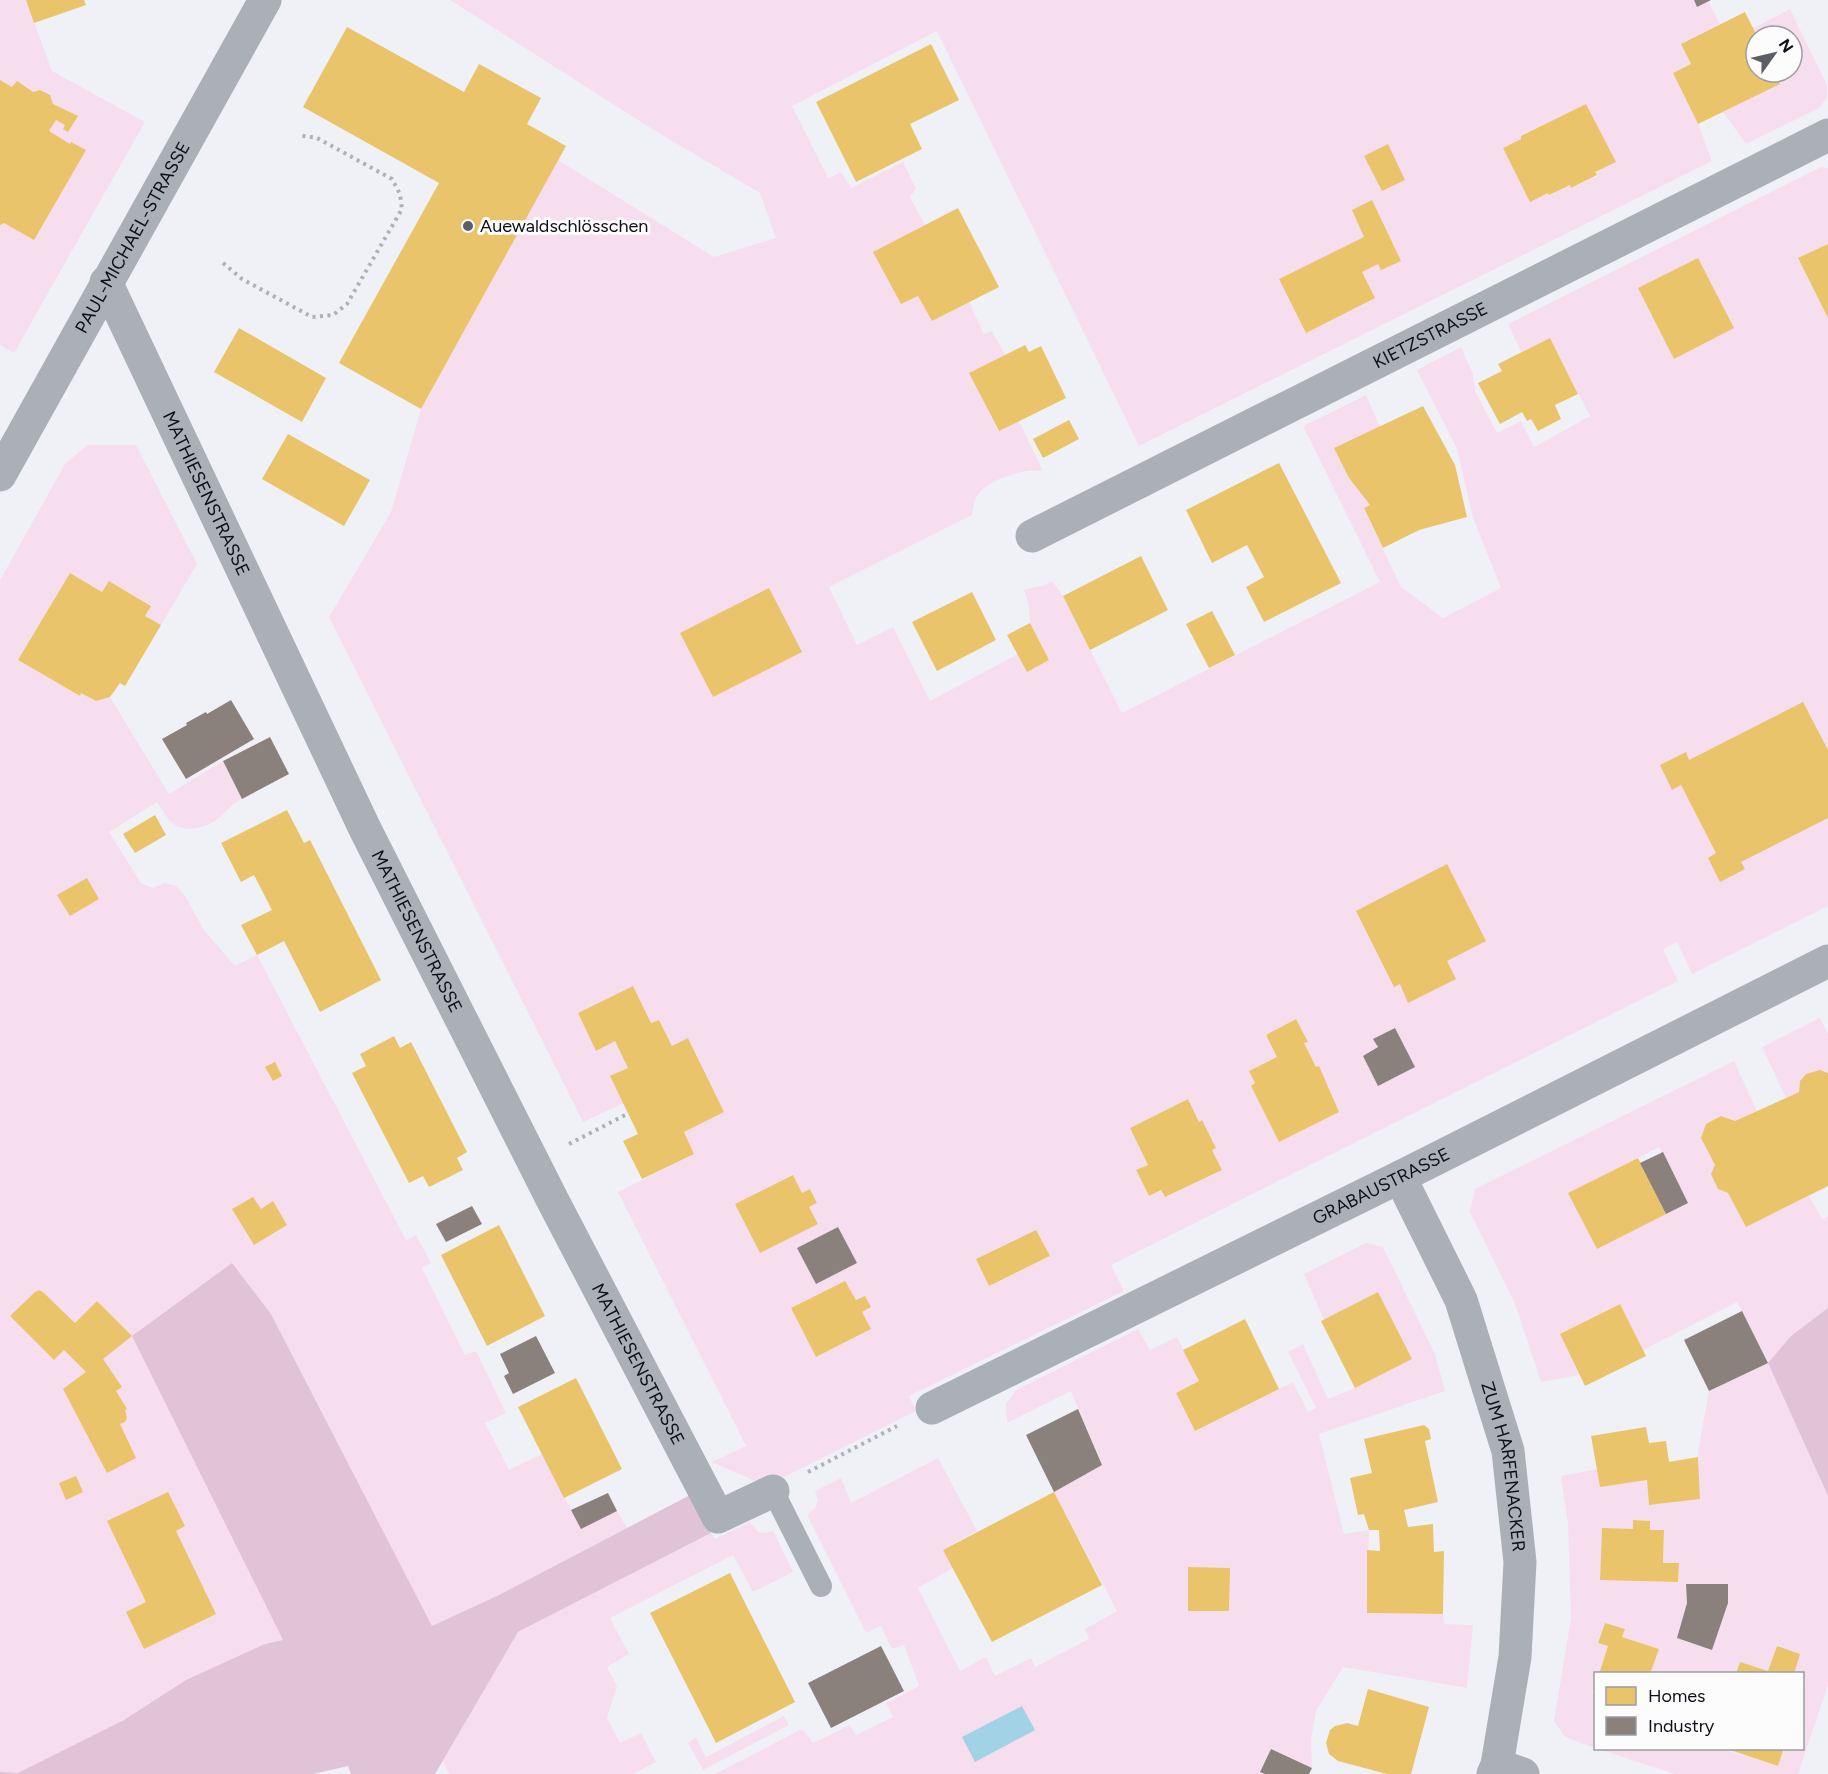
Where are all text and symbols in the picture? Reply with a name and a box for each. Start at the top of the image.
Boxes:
north arrow [1744,24,1804,84]
text: N [1775,35,1797,56]
street label: PAUL-MICHAEL-STRASSE [70,138,195,337]
place label: Auewaldschlösschen [480,215,648,237]
marker: Auewaldschlösschen [461,219,475,233]
street label: KIETZSTRASSE [1369,297,1491,373]
street label: MATHIESENSTRASSE [158,408,254,579]
street label: MATHIESENSTRASSE [367,847,467,1016]
street label: GRABAUSTRASSE [1309,1143,1453,1229]
street label: MATHIESENSTRASSE [587,1280,689,1449]
street label: ZUM HARFENACKER [1476,1379,1530,1553]
legend [1594,1672,1804,1750]
text: Homes [1648,1685,1706,1707]
text: Industry [1648,1715,1715,1737]

